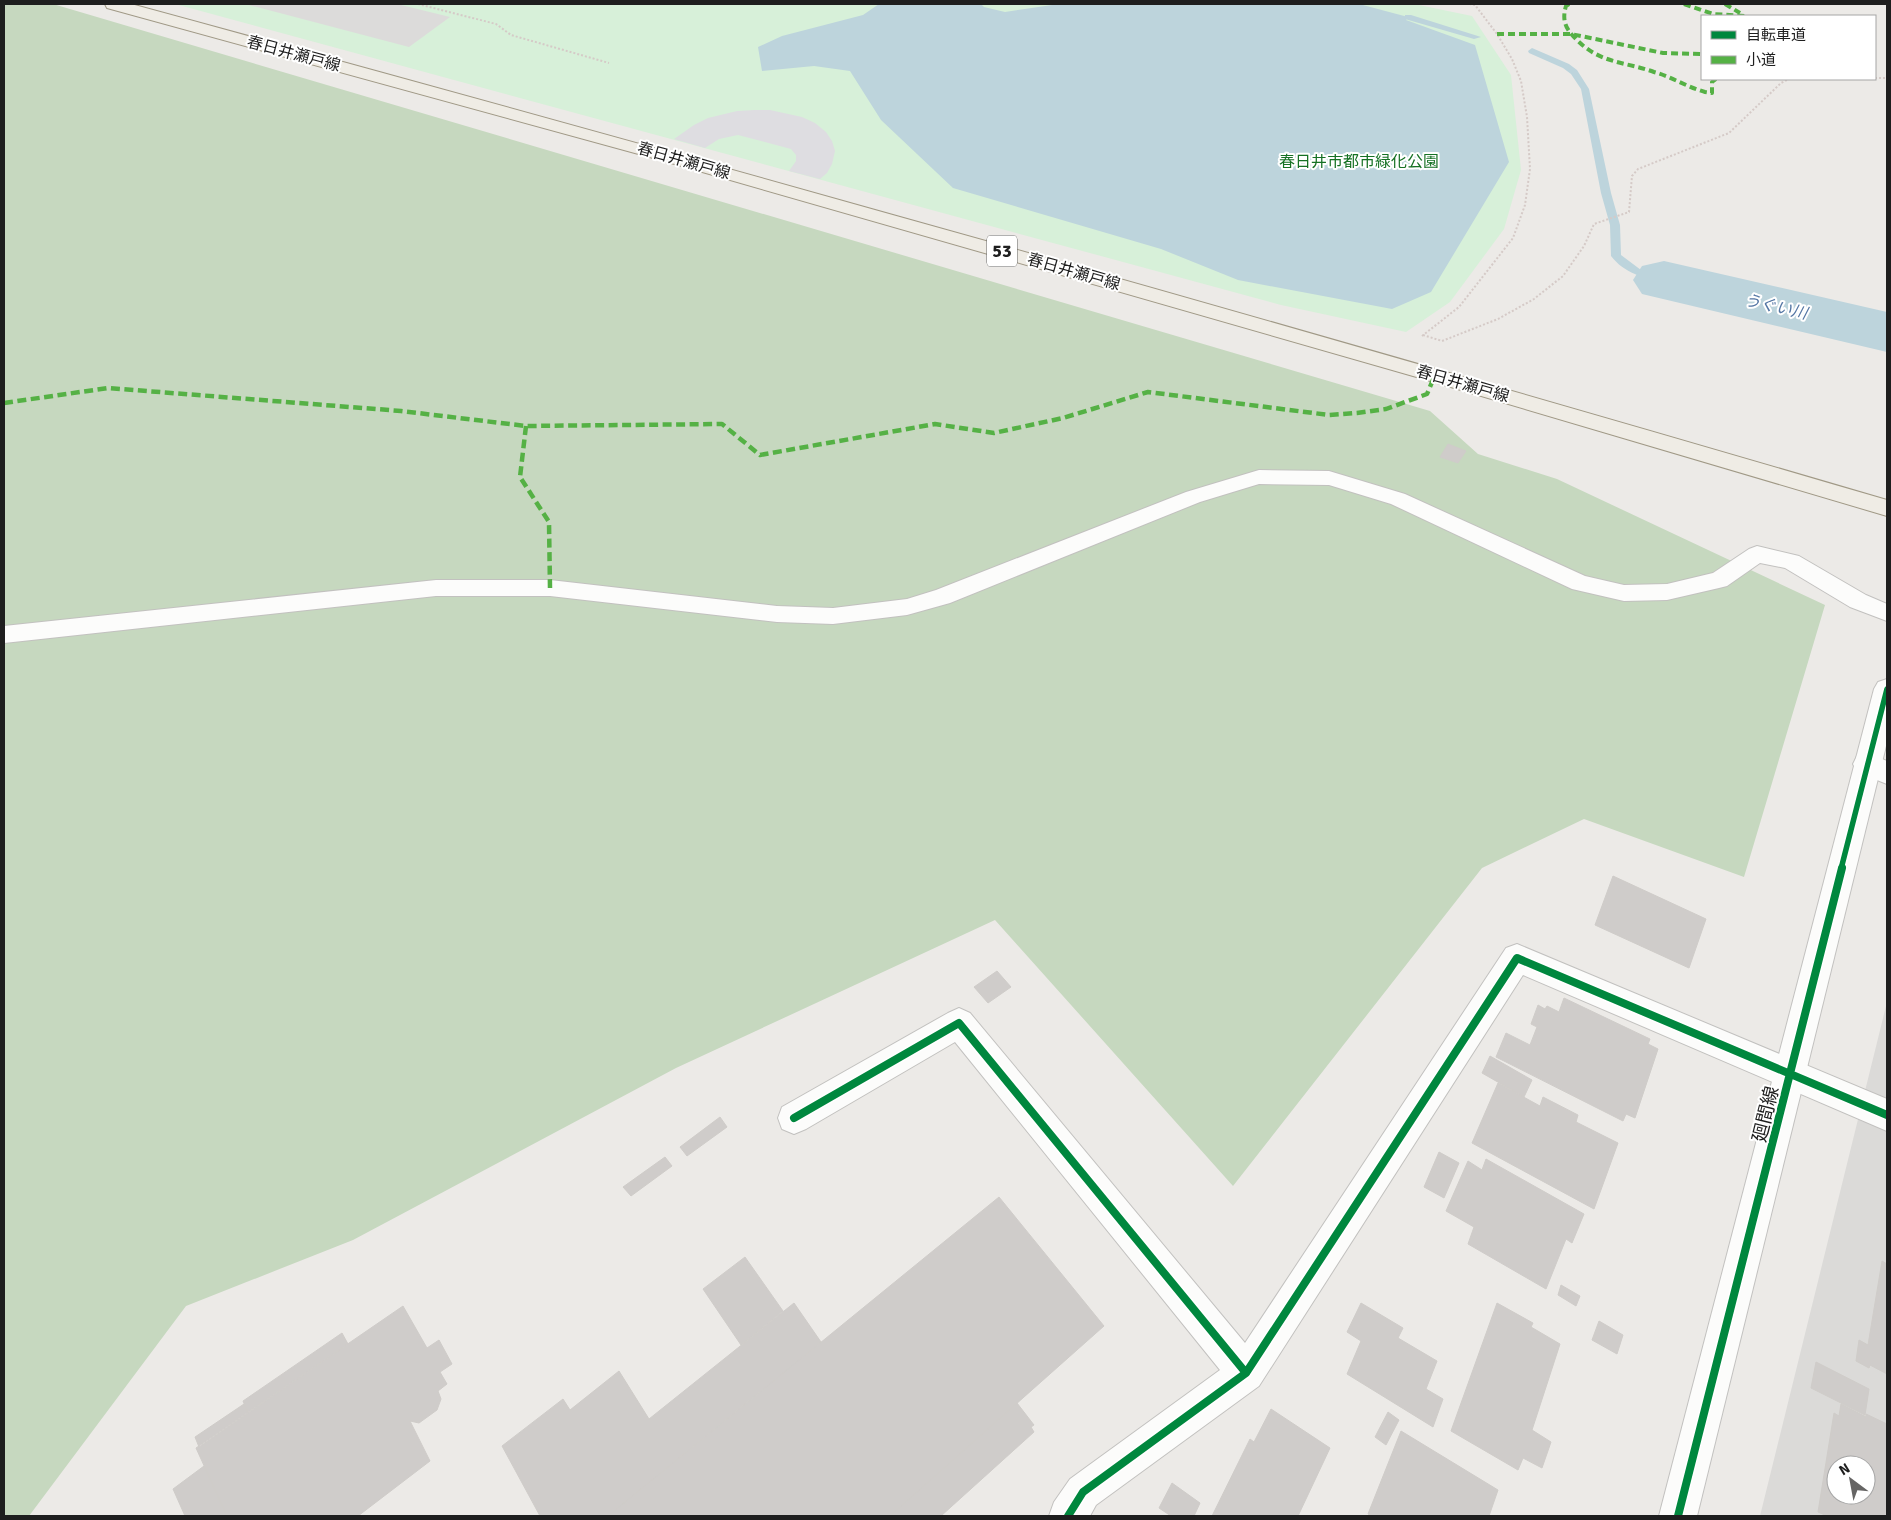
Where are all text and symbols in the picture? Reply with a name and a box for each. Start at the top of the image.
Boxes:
legend [1701,15,1876,80]
text: 自転車道 [1746,26,1806,44]
street label: 春日井瀬戸線 [245,32,343,76]
text: 小道 [1746,51,1776,69]
street label: 春日井瀬戸線 [635,138,733,184]
park label: 春日井市都市緑化公園 [1279,152,1439,172]
road number: 53 [987,236,1017,266]
street label: 春日井瀬戸線 [1025,249,1123,295]
water label: うぐい川 [1742,290,1811,324]
street label: 春日井瀬戸線 [1414,361,1512,407]
street label: 廻間線 [1747,1084,1785,1145]
north arrow [1826,1455,1876,1505]
text: N [1836,1460,1853,1479]

